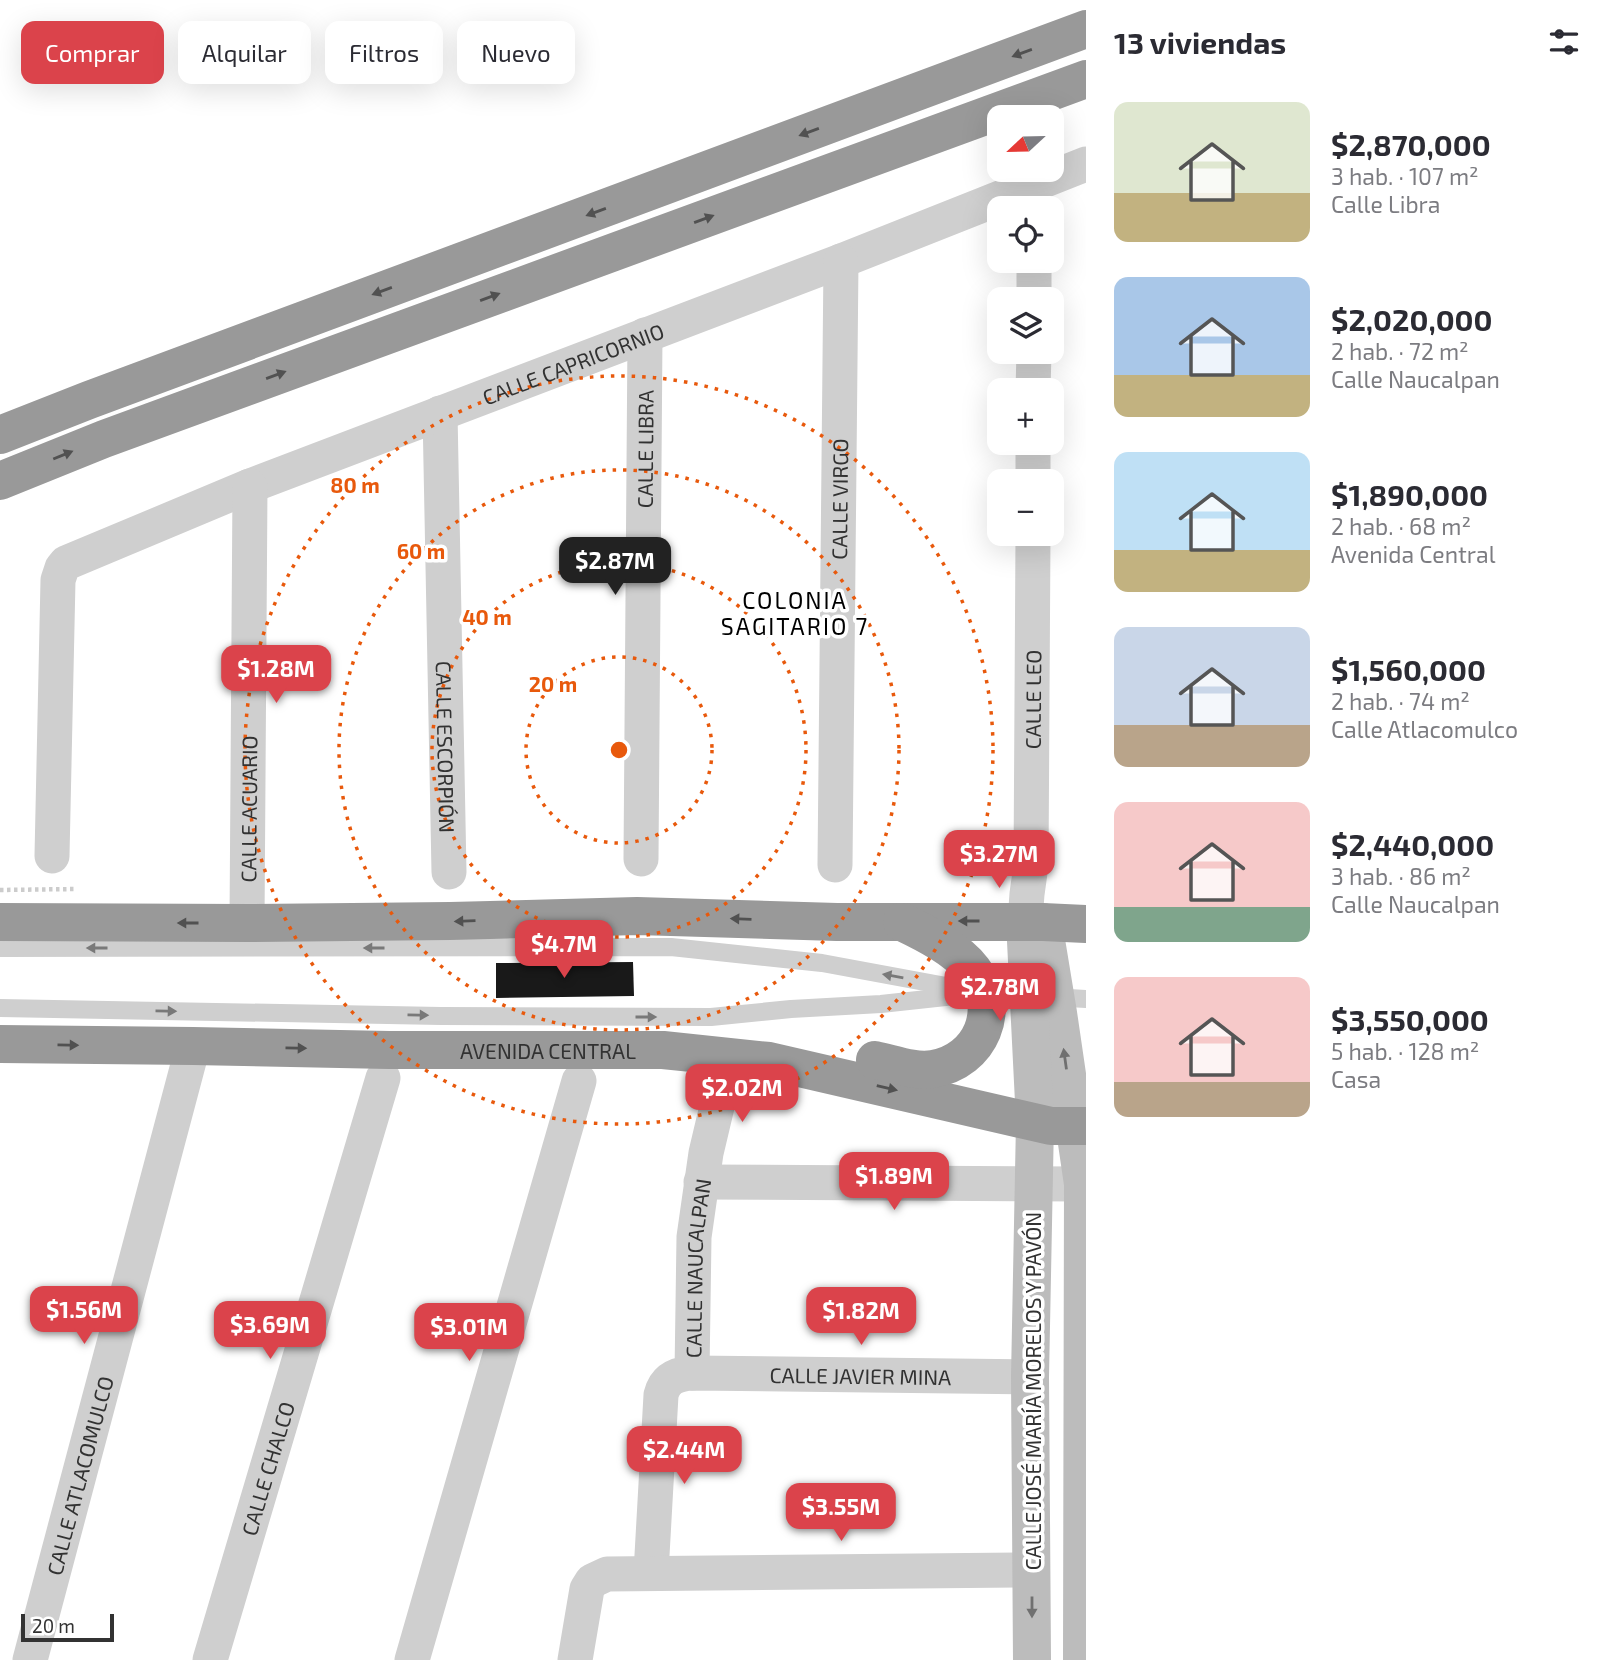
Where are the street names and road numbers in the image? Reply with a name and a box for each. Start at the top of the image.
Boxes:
street label: CALLE CAPRICORNIO [479,317,667,409]
street label: CALLE LIBRA [631,390,657,508]
street label: CALLE VIRGO [826,438,852,560]
street label: CALLE LEO [1019,649,1045,749]
street label: CALLE ESCORPIÓN [432,661,461,833]
street label: CALLE ACUARIO [235,735,261,883]
street label: AVENIDA CENTRAL [460,1038,636,1063]
street label: CALLE NAUCALPAN [680,1177,715,1358]
street label: CALLE JOSÉ MARÍA MORELOS Y PAVÓN [1020,1212,1045,1570]
street label: CALLE JAVIER MINA [769,1361,951,1389]
street label: CALLE ATLACOMULCO [41,1373,117,1578]
street label: CALLE CHALCO [235,1398,299,1538]

